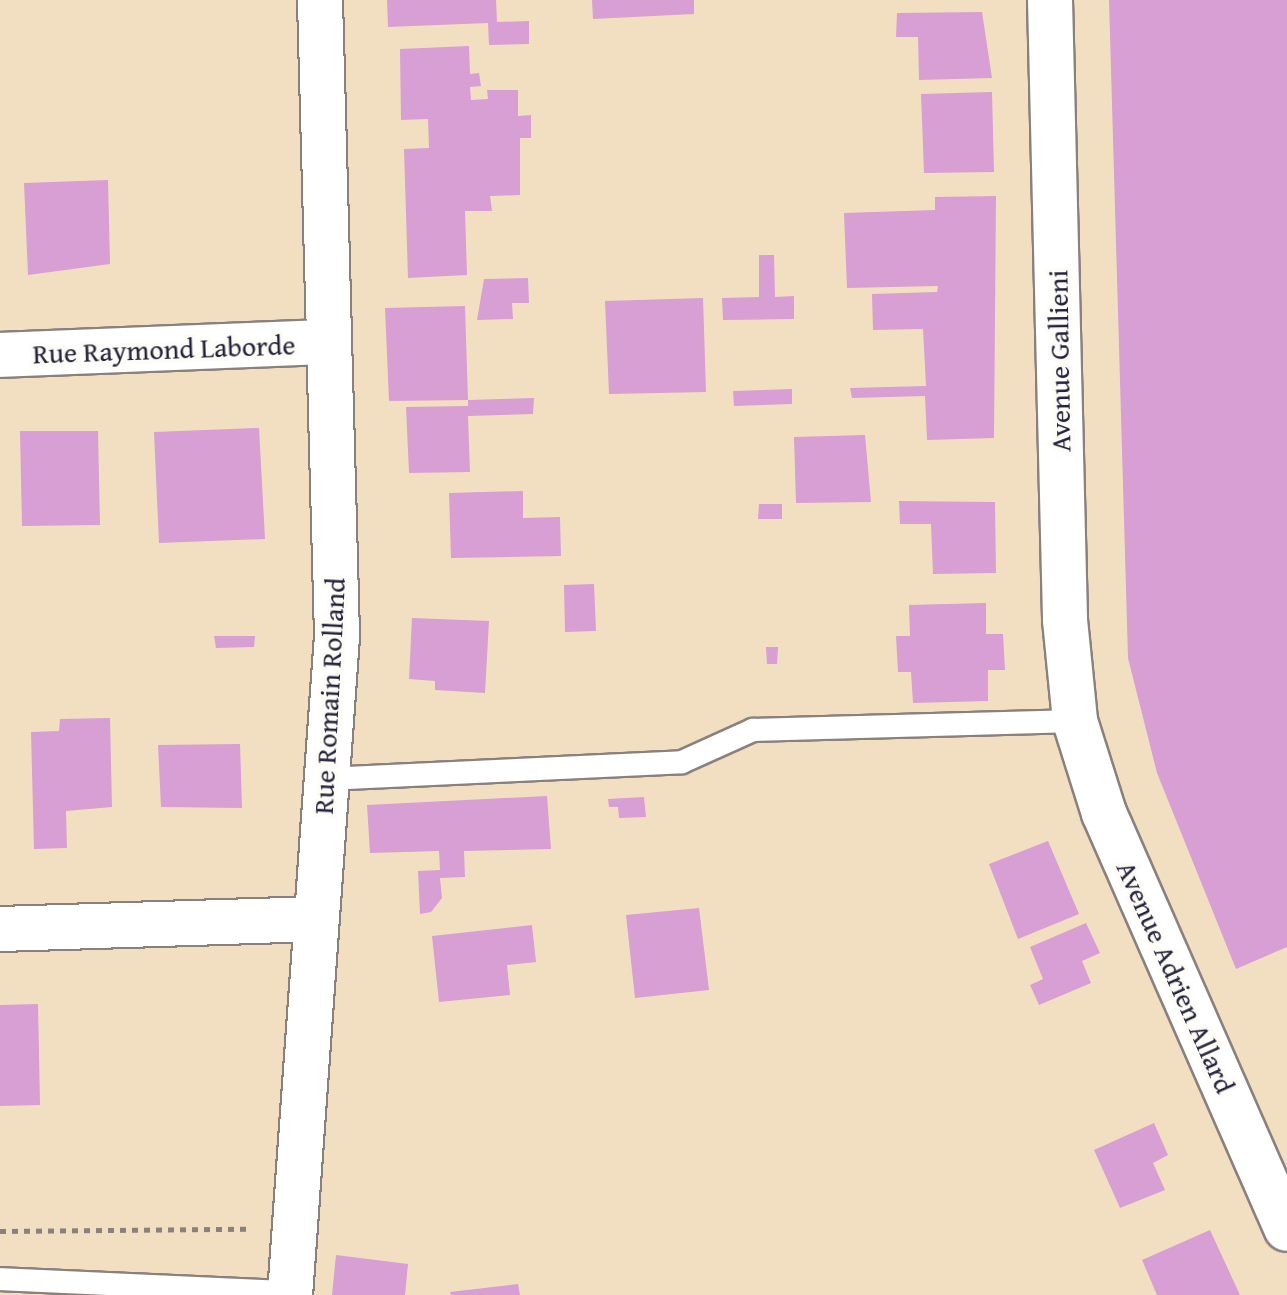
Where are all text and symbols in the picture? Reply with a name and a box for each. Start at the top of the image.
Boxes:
street label: Avenue Gallieni [1041,270,1077,452]
street label: Rue Raymond Laborde [32,328,296,370]
street label: Rue Romain Rolland [306,577,352,815]
street label: Avenue Adrien Allard [1110,856,1242,1098]

